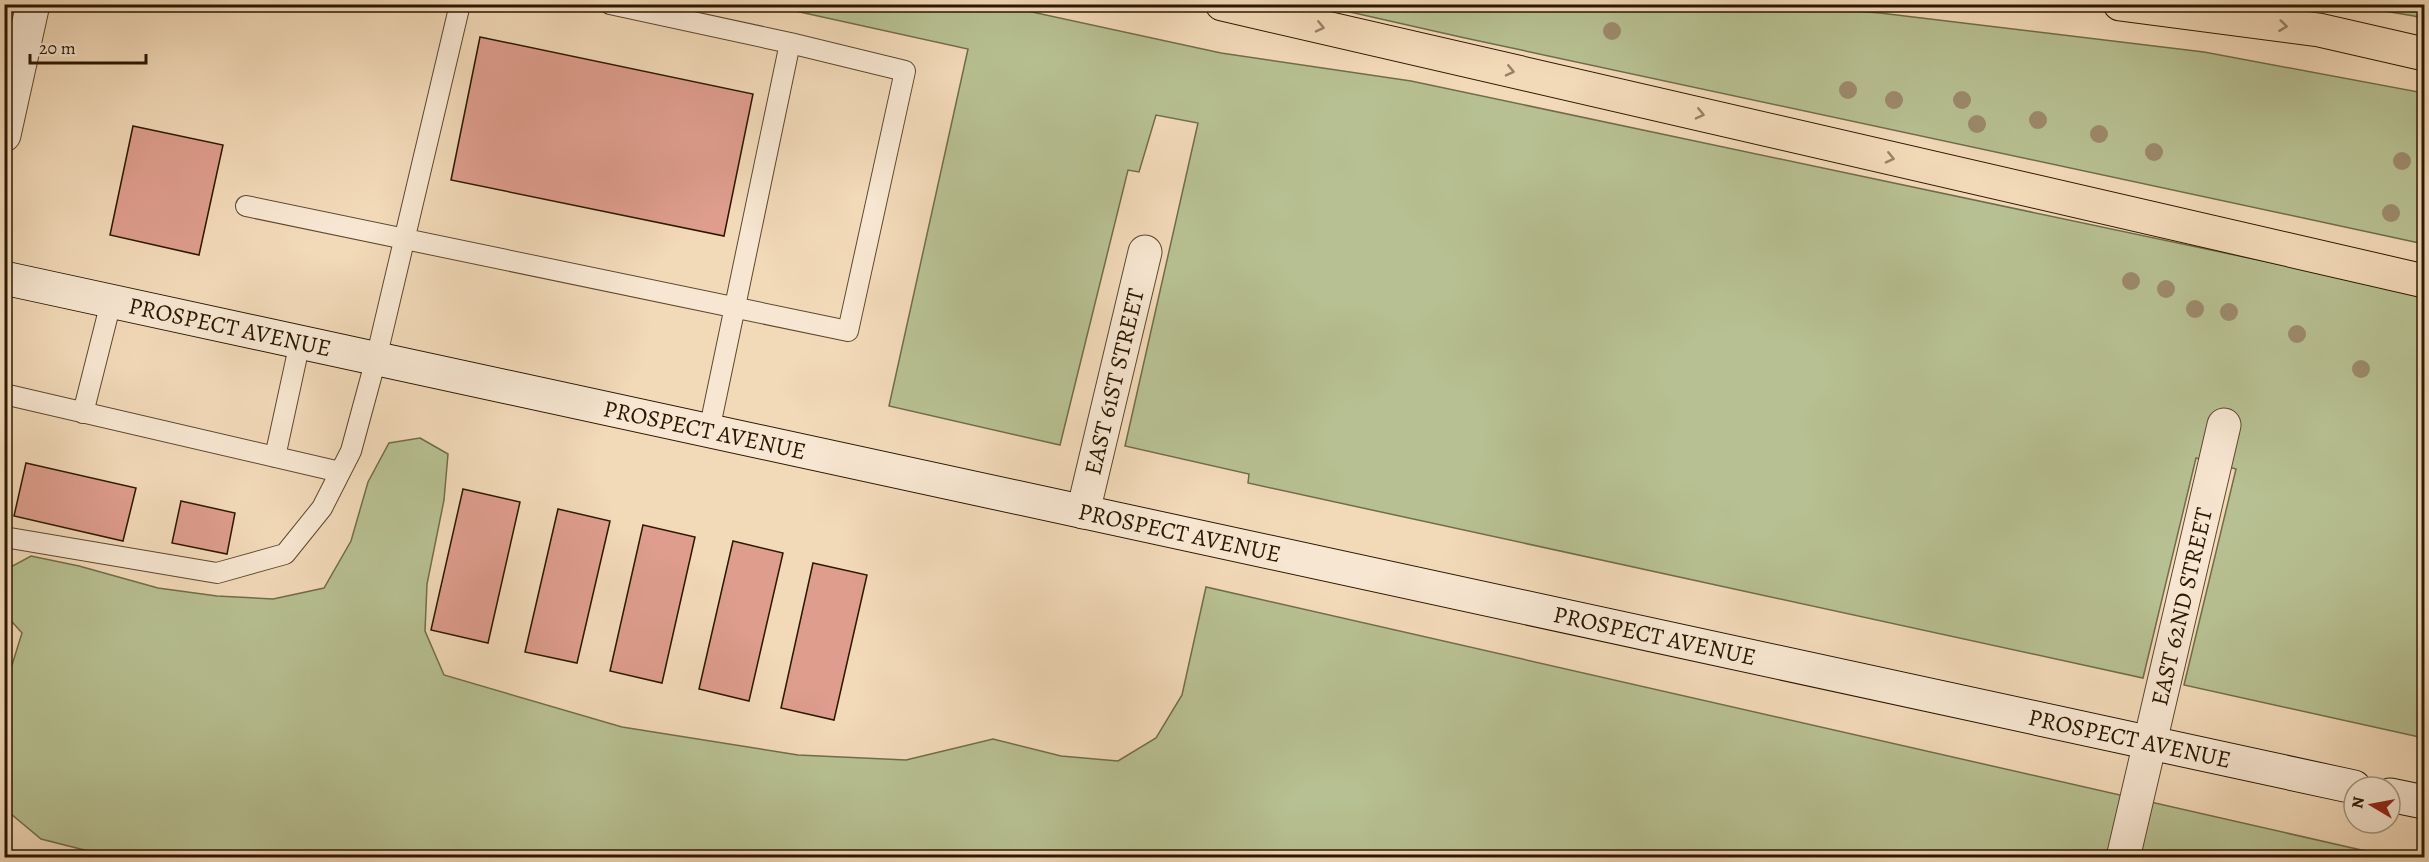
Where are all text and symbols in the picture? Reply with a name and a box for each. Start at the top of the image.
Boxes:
one-way arrow [2278,19,2287,31]
one-way arrow [1315,20,1325,33]
scale bar [30,27,146,65]
text: 20 m [39,36,76,60]
one-way arrow [1505,63,1515,76]
one-way arrow [1695,107,1705,120]
one-way arrow [1885,151,1895,164]
street label: EAST 61ST STREET [1076,285,1152,478]
street label: PROSPECT AVENUE [125,289,334,364]
street label: PROSPECT AVENUE [600,392,809,467]
street label: PROSPECT AVENUE [1075,495,1284,570]
street label: EAST 62ND STREET [2143,505,2220,709]
street label: PROSPECT AVENUE [1550,598,1759,673]
street label: PROSPECT AVENUE [2025,701,2234,776]
north arrow [2342,775,2402,835]
text: N [2346,795,2370,810]

